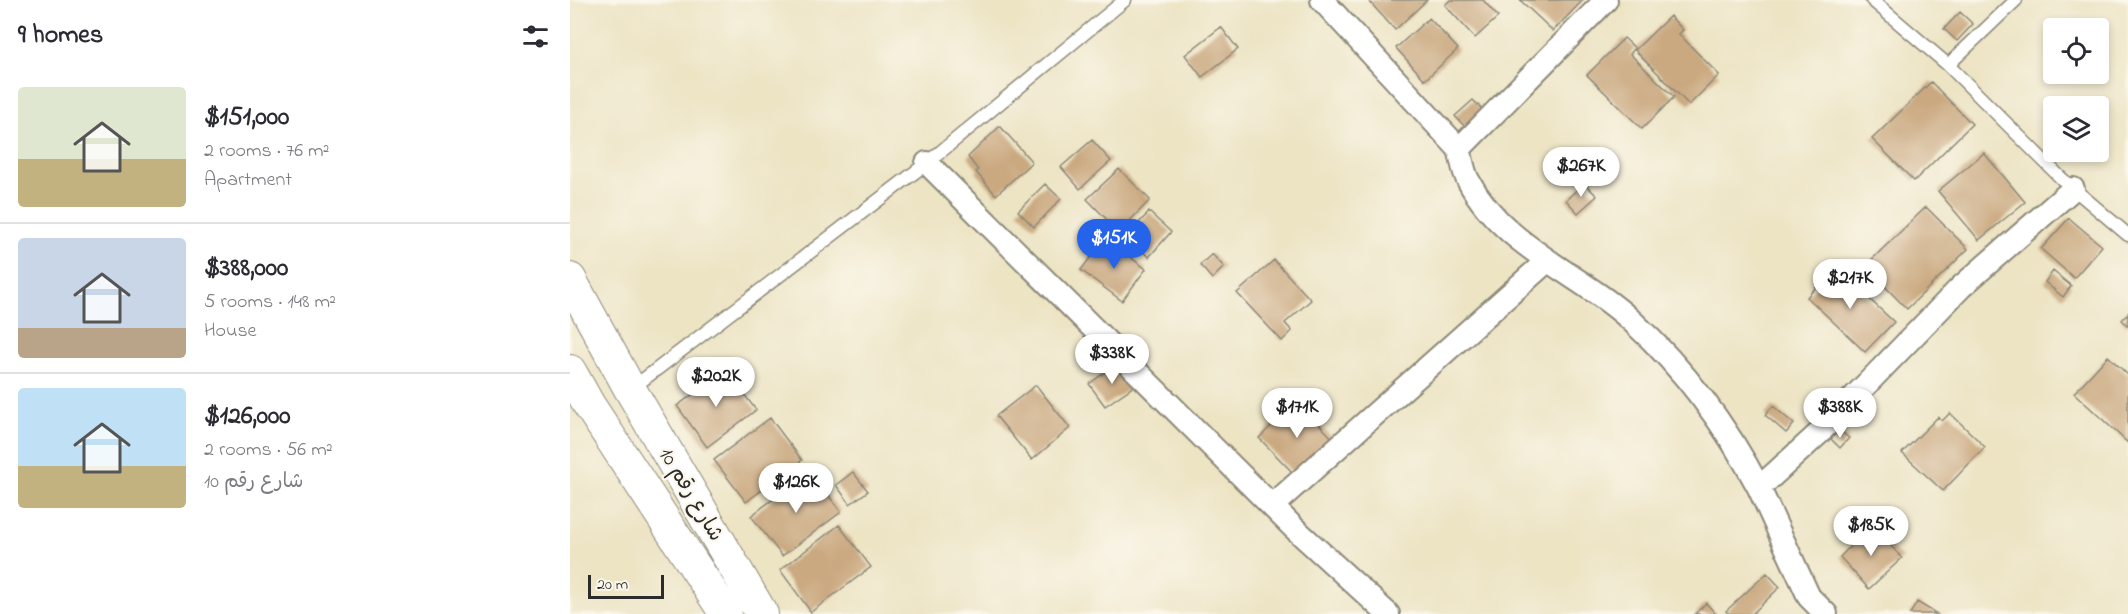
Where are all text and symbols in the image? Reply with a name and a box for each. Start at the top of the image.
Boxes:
text: 9 homes [18,17,103,55]
map controls [2043,18,2109,162]
button: locate [2043,18,2109,84]
icon: filters [519,20,552,53]
button: layers [2043,96,2109,162]
text: $151,000 [204,99,289,137]
icon: home [66,111,138,183]
text: 2 rooms · 76 m² [204,137,329,166]
pin: $267K [1539,147,1623,198]
text: $267K [1557,152,1605,181]
text: Apartment [204,166,292,195]
pin: $151K [1072,219,1156,270]
text: $151K [1091,224,1137,253]
text: $388,000 [204,250,288,288]
pin: $217K [1808,259,1892,310]
icon: home [66,262,138,334]
text: $217K [1827,264,1873,293]
text: 5 rooms · 148 m² [204,288,336,317]
text: House [204,317,257,346]
pin: $338K [1070,334,1154,385]
text: $338K [1089,339,1135,368]
pin: $202K [674,357,758,408]
text: $202K [691,362,741,391]
pin: $171K [1255,388,1339,439]
pin: $388K [1798,388,1882,439]
text: $171K [1276,393,1318,422]
text: $388K [1817,393,1863,422]
text: $126,000 [204,398,291,436]
icon: home [66,412,138,484]
text: 2 rooms · 56 m² [204,436,333,465]
street label: شارع رقم 10 [651,443,730,548]
pin: $126K [754,463,838,514]
text: شارع رقم 10 [204,468,303,497]
text: $126K [773,468,819,497]
pin: $185K [1829,506,1913,557]
text: $185K [1847,511,1895,540]
scale bar [588,572,664,600]
text: 20 m [597,573,628,597]

